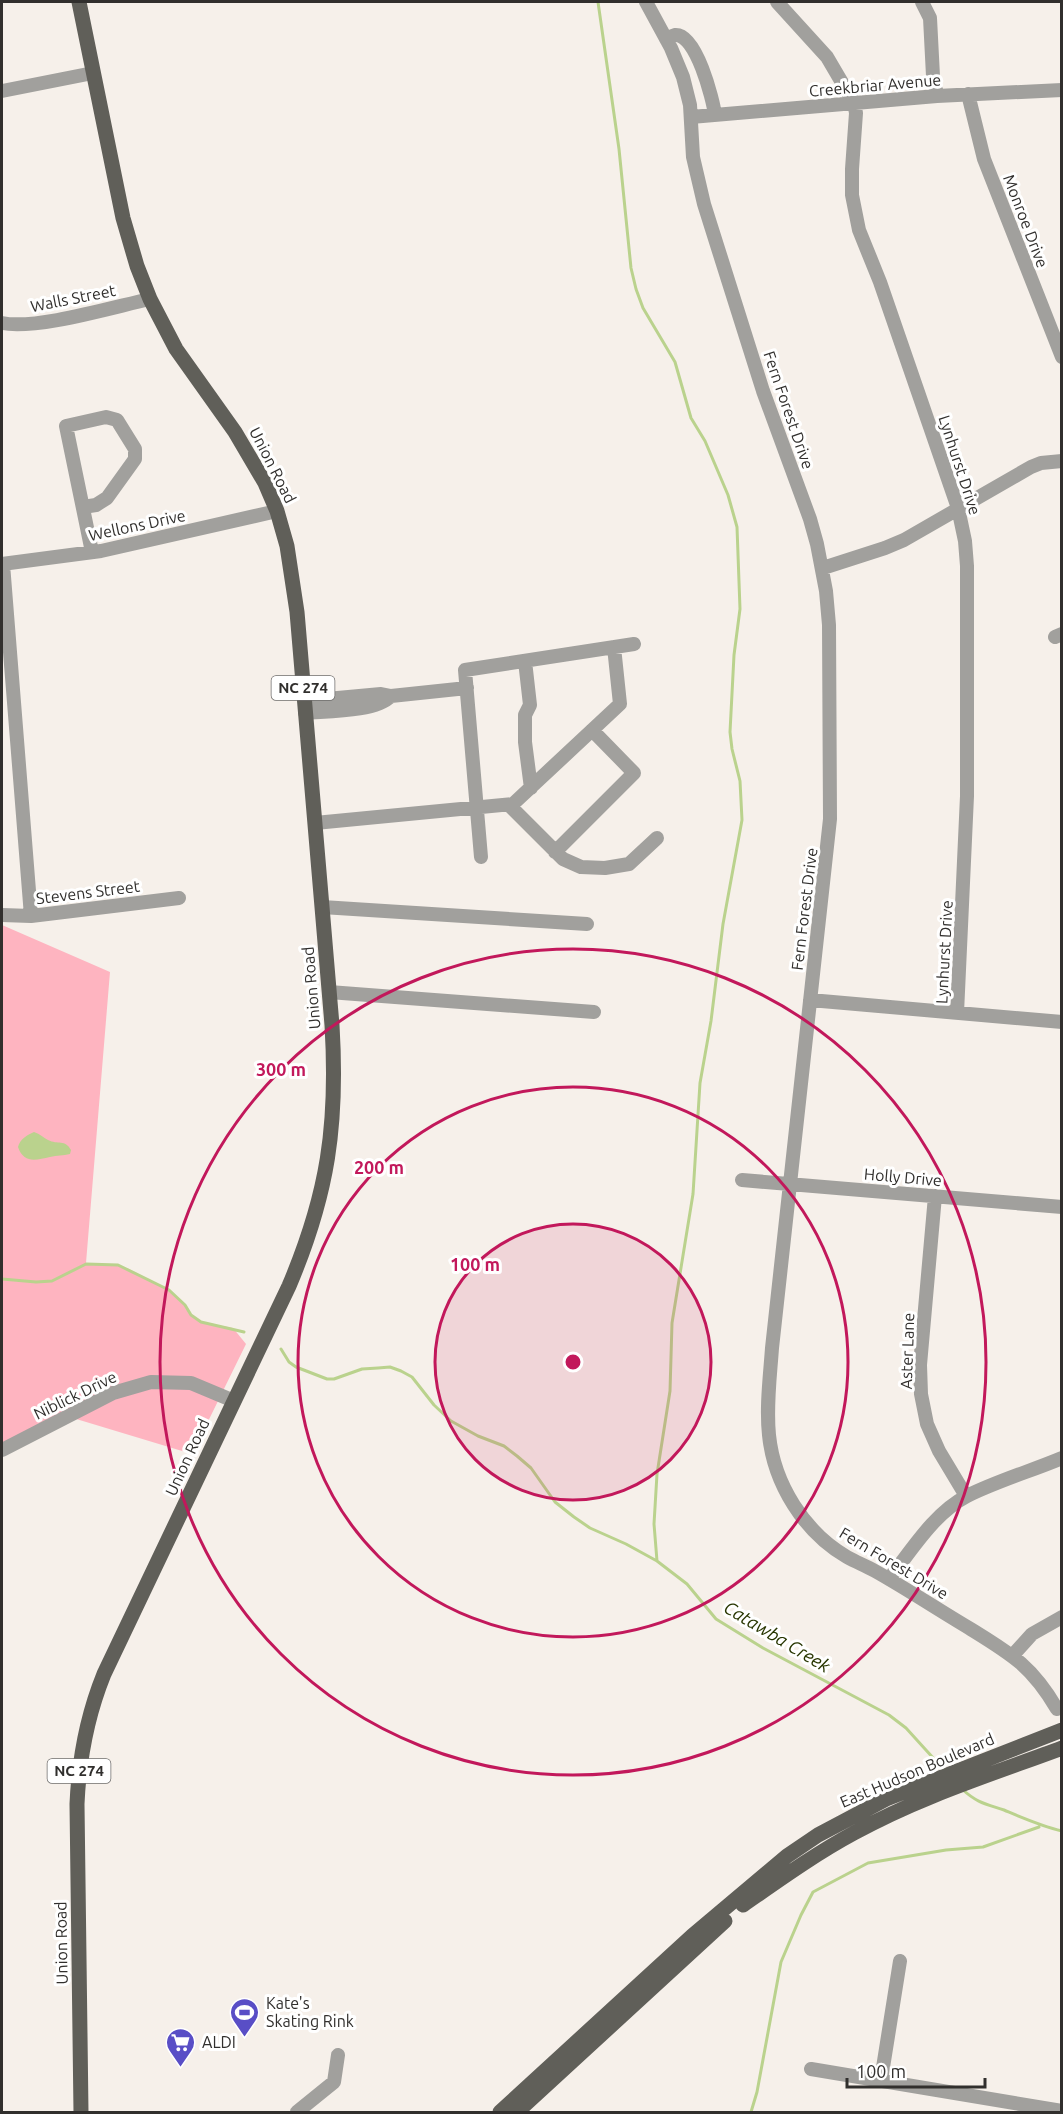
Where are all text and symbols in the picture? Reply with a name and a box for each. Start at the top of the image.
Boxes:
street label: Creekbriar Avenue [808,70,942,100]
street label: Monroe Drive [1000,172,1052,270]
street label: Walls Street [29,281,118,315]
street label: Fern Forest Drive [760,349,818,471]
street label: Lynhurst Drive [935,413,985,517]
street label: Union Road [246,424,300,506]
street label: Wellons Drive [87,506,187,544]
road number: NC 274 [272,676,334,700]
street label: Fern Forest Drive [788,847,820,971]
street label: Stevens Street [35,877,142,907]
street label: Lynhurst Drive [932,900,956,1004]
street label: Union Road [298,946,324,1030]
text: 300 m [256,1059,306,1079]
text: 200 m [354,1157,404,1177]
street label: Holly Drive [863,1165,943,1189]
text: 100 m [450,1254,500,1274]
street label: Aster Lane [897,1312,917,1390]
centre of rings [563,1352,583,1372]
street label: Niblick Drive [31,1367,119,1423]
street label: Union Road [161,1416,213,1498]
street label: Fern Forest Drive [836,1523,952,1603]
water label: Catawba Creek [721,1597,835,1676]
street label: East Hudson Boulevard [837,1729,997,1811]
road number: NC 274 [48,1759,110,1783]
street label: Union Road [51,1901,71,1985]
place label: Kate's Skating Rink [266,1994,354,2030]
sports icon: Kate's Skating Rink [229,1996,261,2038]
supermarket icon: ALDI [165,2026,197,2068]
place label: ALDI [202,2033,236,2051]
scale bar [847,2051,985,2089]
text: 100 m [856,2061,906,2081]

